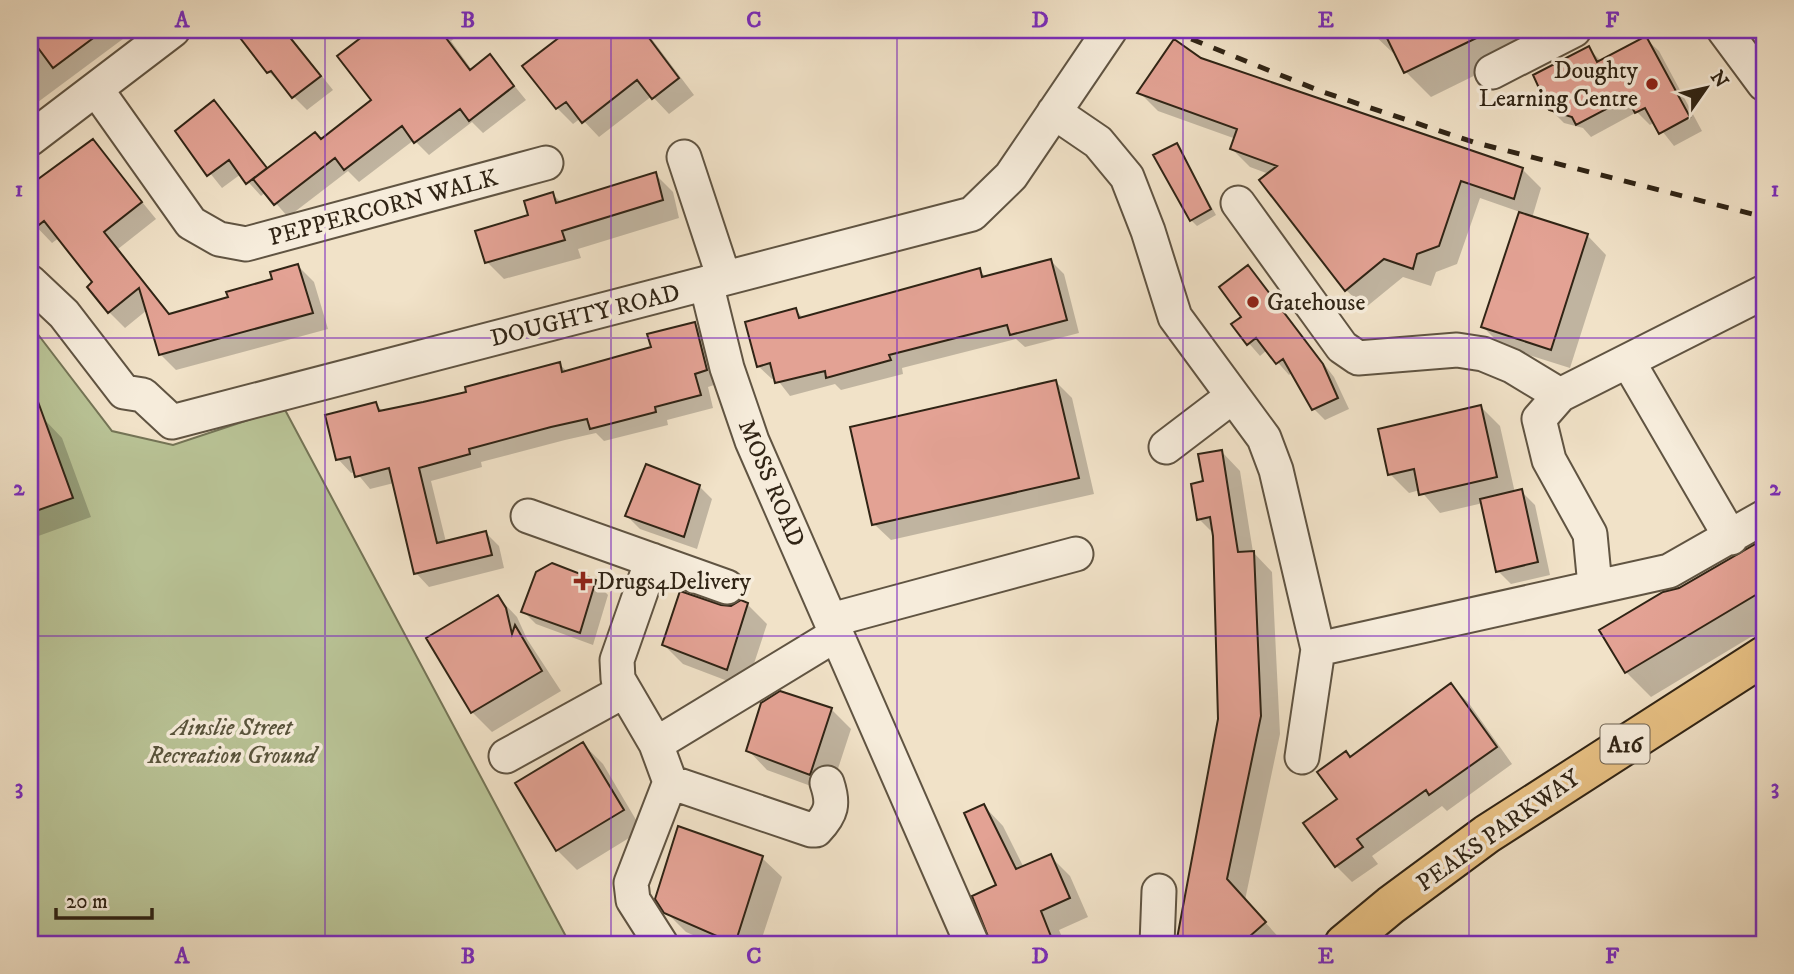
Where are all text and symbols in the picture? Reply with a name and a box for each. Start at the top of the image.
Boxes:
text: A [174,6,191,35]
text: B [461,6,475,35]
text: C [746,6,762,35]
text: D [1031,6,1049,35]
text: E [1318,6,1334,35]
text: F [1605,6,1620,35]
north arrow [1672,52,1742,122]
place label: Doughty Learning Centre [1479,56,1639,114]
text: N [1705,66,1733,93]
marker: Doughty Learning Centre [1644,76,1660,92]
street label: PEPPERCORN WALK [266,163,501,253]
text: 1 [15,175,23,204]
text: 1 [1771,175,1779,204]
street label: DOUGHTY ROAD [487,278,683,354]
place label: Gatehouse [1267,288,1365,318]
marker: Gatehouse [1245,294,1261,310]
street label: MOSS ROAD [731,416,811,551]
text: 2 [13,474,25,503]
text: 2 [1769,474,1781,503]
place label: Drugs4Delivery [597,567,752,597]
marker: Drugs4Delivery [575,573,591,589]
park label: Ainslie Street Recreation Ground [147,713,320,771]
road number: A16 [1600,724,1650,764]
street label: PEAKS PARKWAY [1411,763,1587,898]
text: 3 [15,773,23,802]
text: 3 [1771,773,1779,802]
scale bar [56,876,152,920]
text: 20 m [66,889,108,915]
text: A [174,942,191,971]
text: B [461,942,475,971]
text: C [746,942,762,971]
text: D [1031,942,1049,971]
text: E [1318,942,1334,971]
text: F [1605,942,1620,971]

